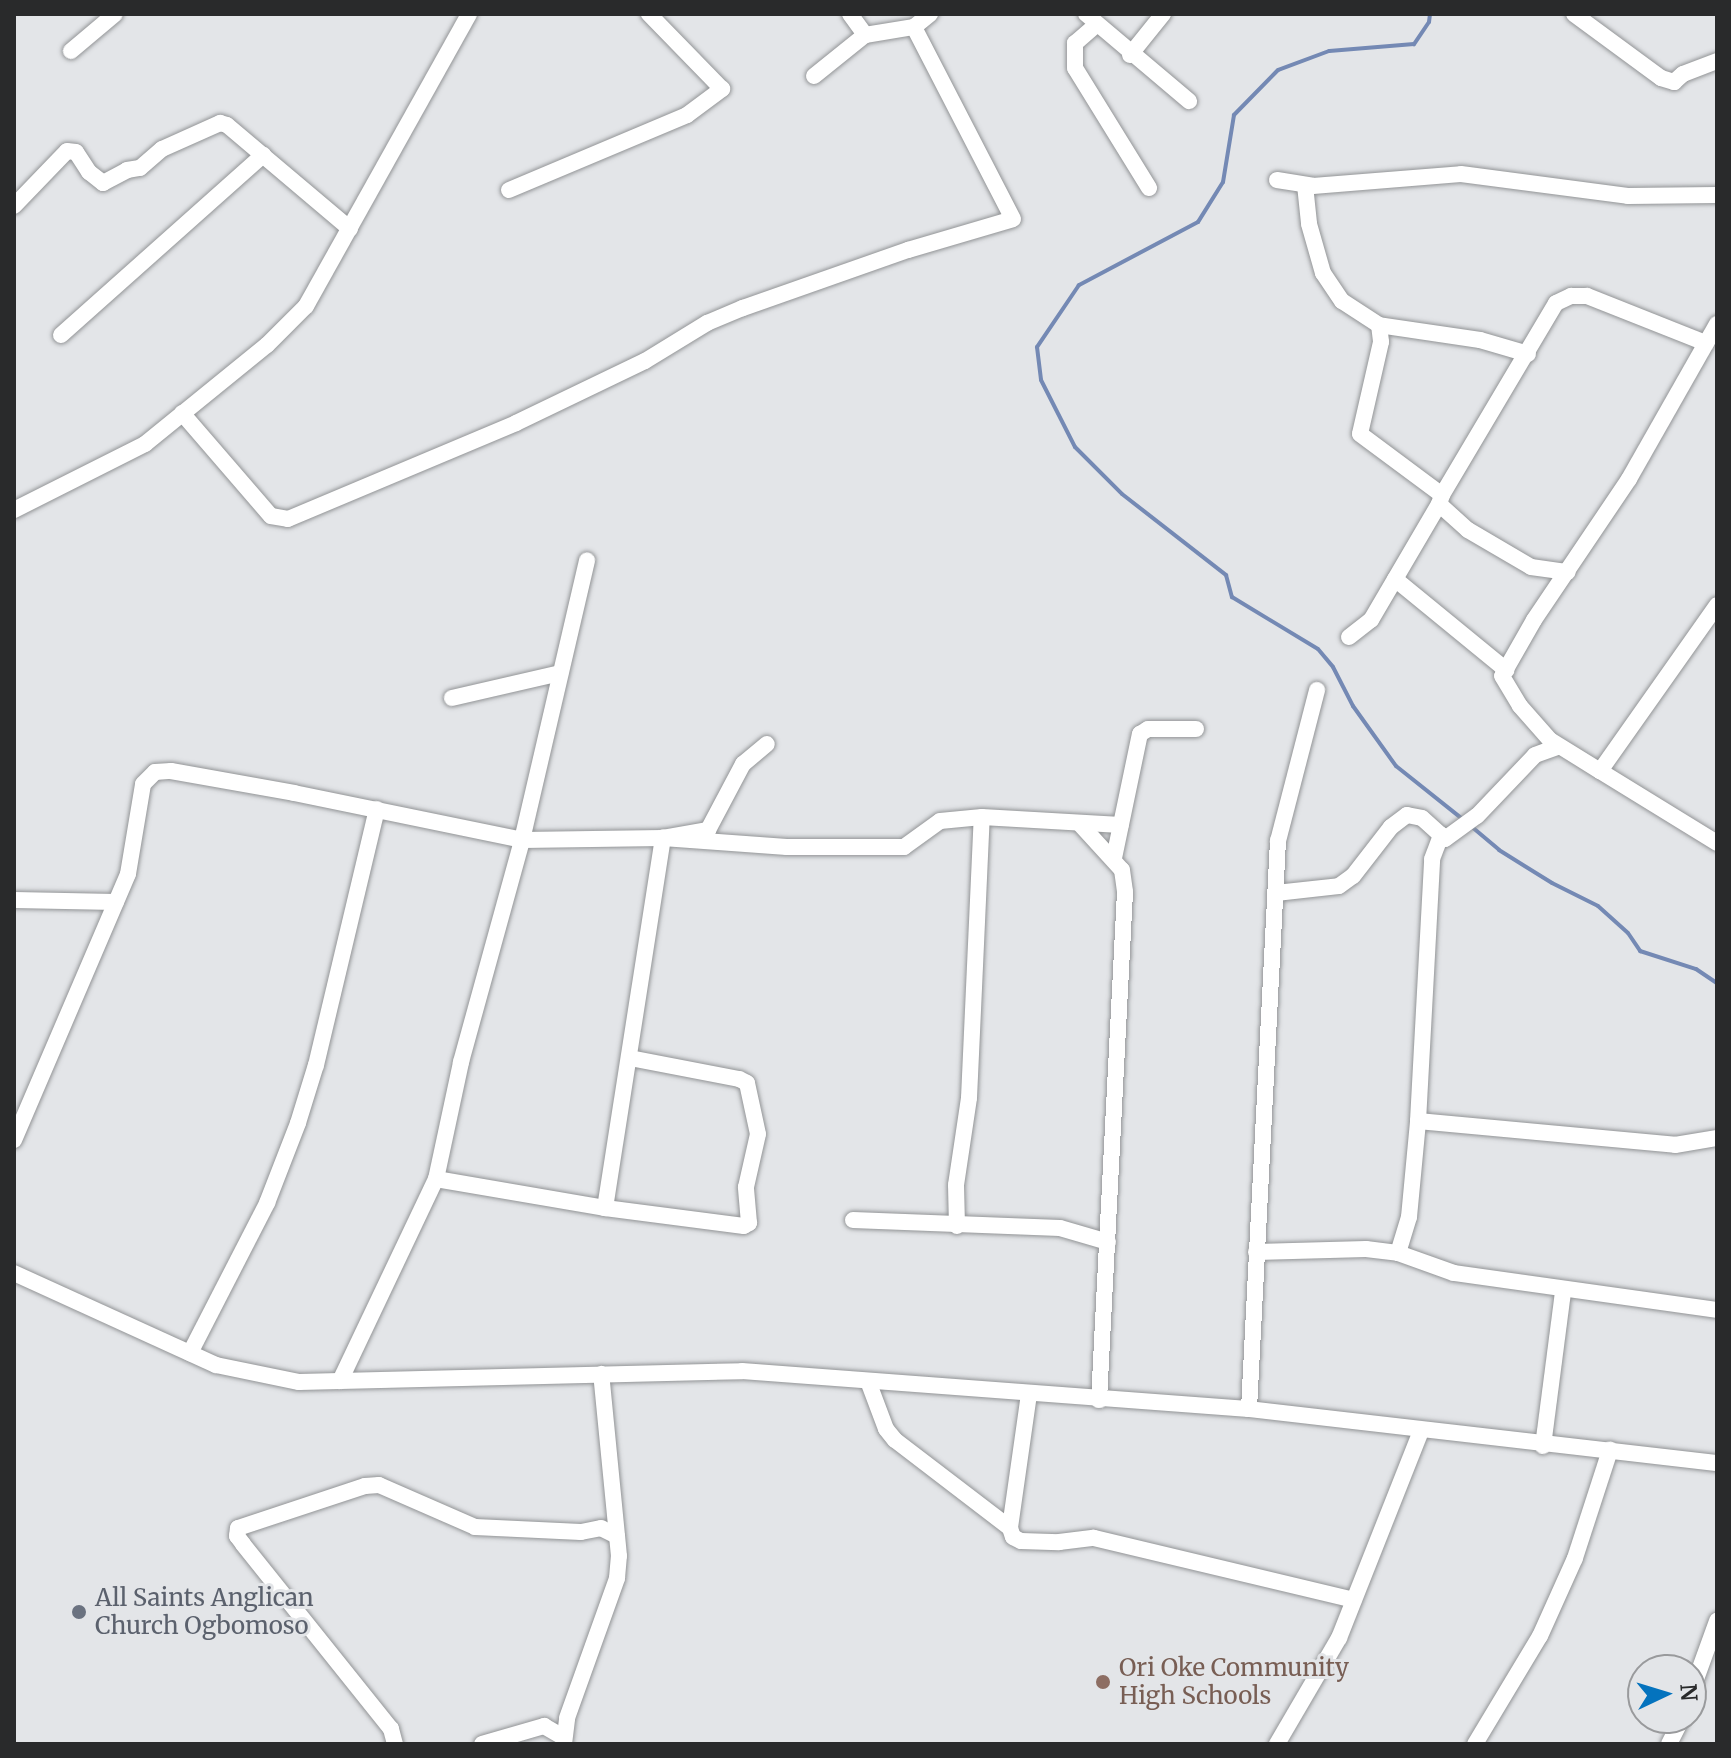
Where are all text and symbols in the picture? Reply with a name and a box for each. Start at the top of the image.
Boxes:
place label: All Saints Anglican Church Ogbomoso [95,1584,314,1640]
marker: All Saints Anglican Church Ogbomoso [70,1603,88,1621]
place label: Ori Oke Community High Schools [1119,1654,1349,1710]
north arrow [1627,1654,1707,1734]
marker: Ori Oke Community High Schools [1094,1673,1112,1691]
text: N [1674,1683,1704,1702]

